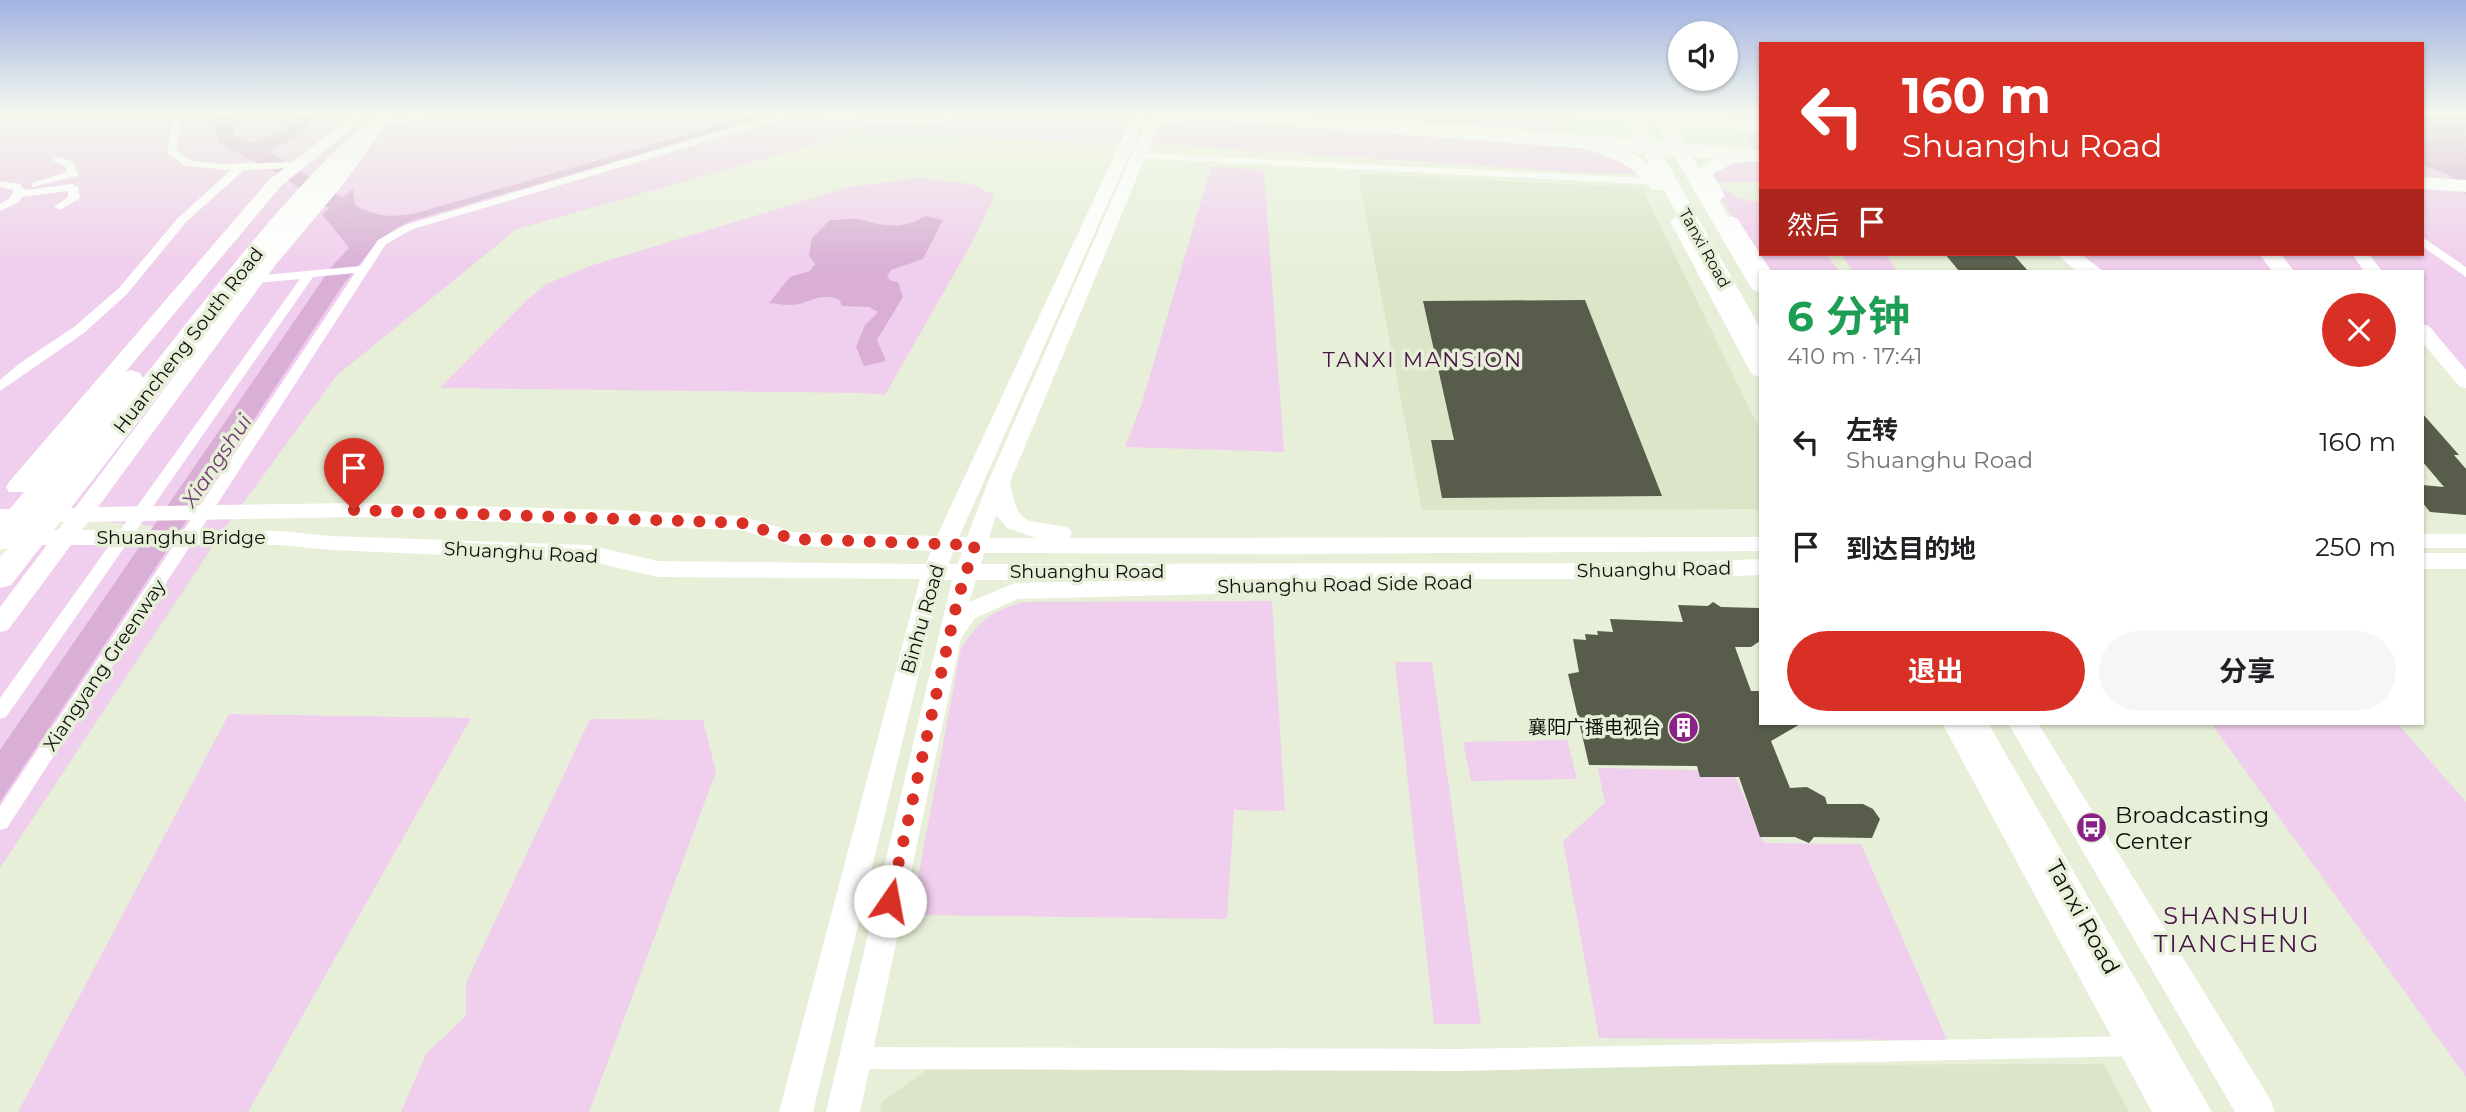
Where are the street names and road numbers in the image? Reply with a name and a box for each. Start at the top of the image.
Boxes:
street label: Tanxi Road [1675,205,1734,291]
street label: Huancheng South Road [109,243,268,438]
street label: Shuanghu Bridge [96,526,266,549]
street label: Shuanghu Road [443,537,599,568]
street label: Shuanghu Road [1576,557,1732,582]
street label: Shuanghu Road [1010,560,1164,583]
street label: Binhu Road [896,562,949,676]
street label: Shuanghu Road Side Road [1217,571,1473,598]
street label: Xiangyang Greenway [38,575,171,755]
street label: Tanxi Road [2040,855,2126,979]

